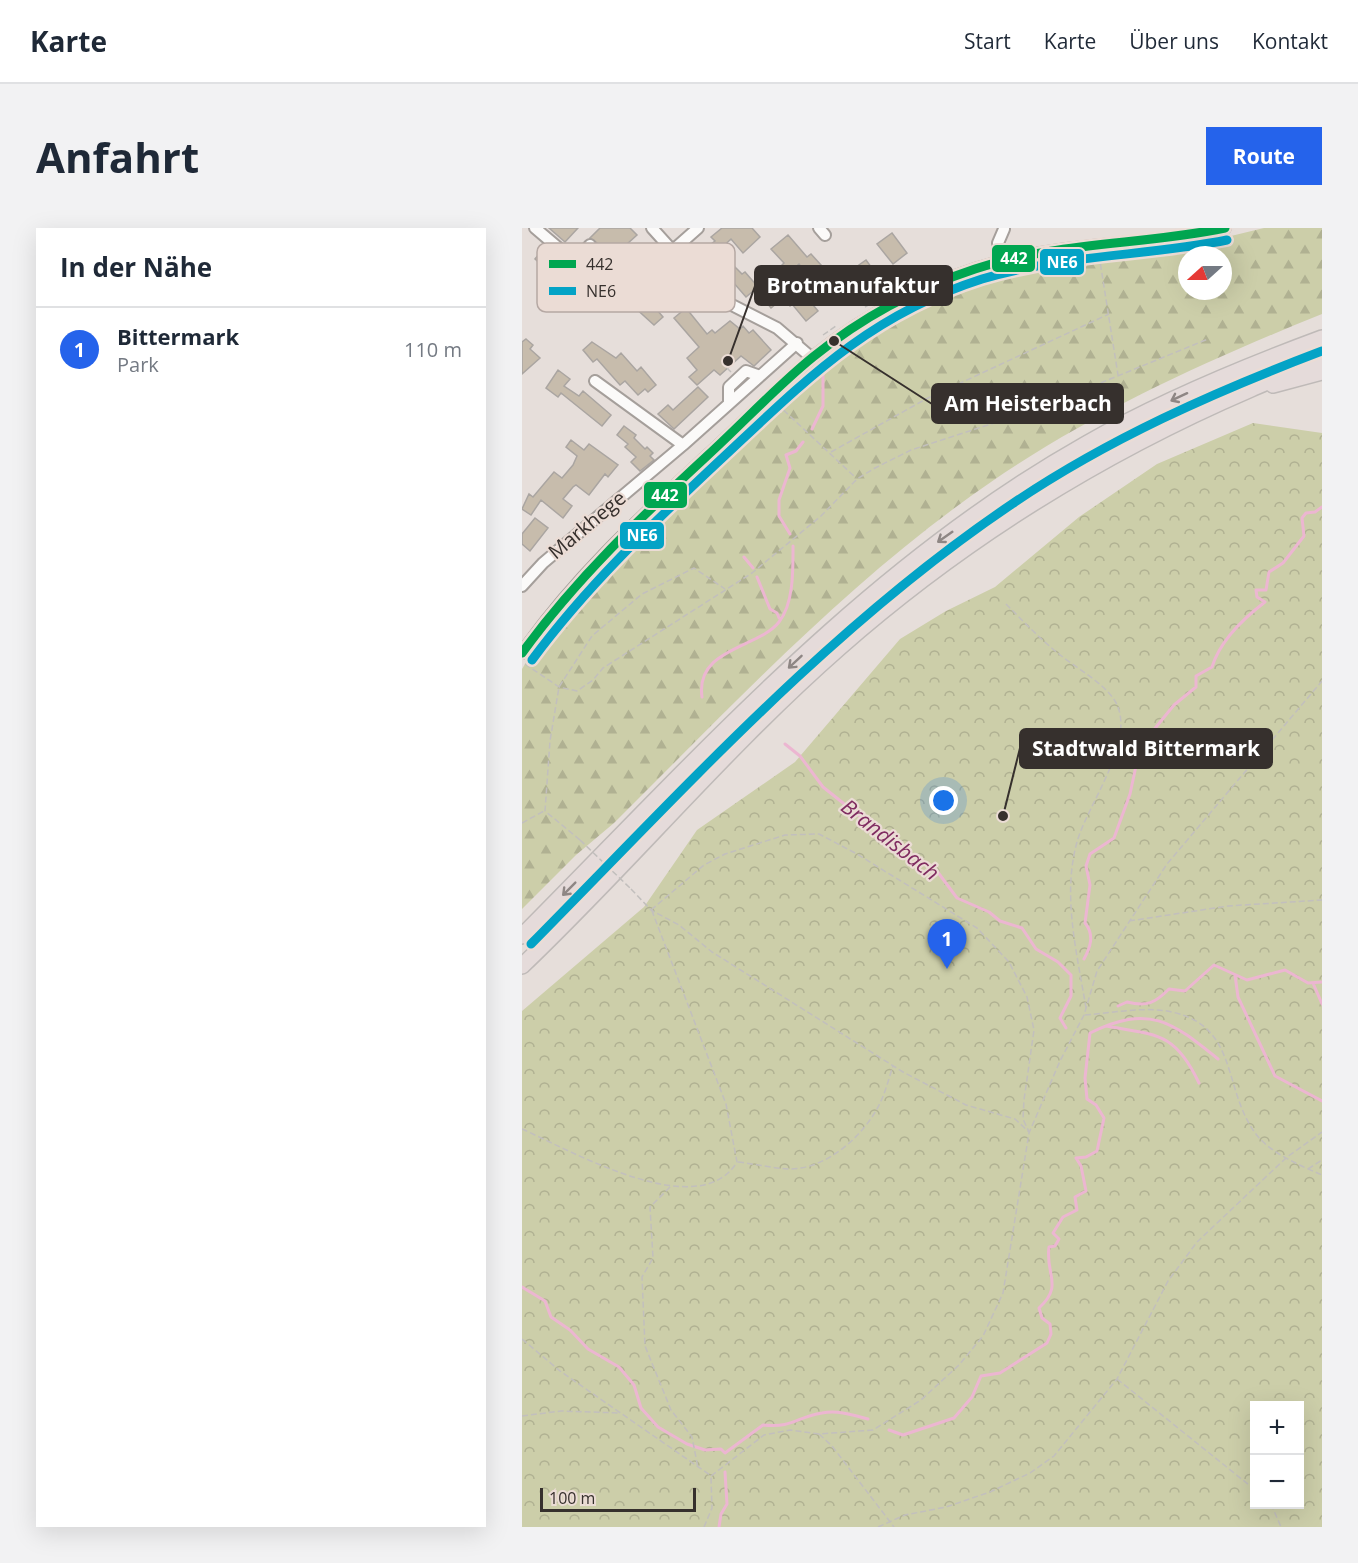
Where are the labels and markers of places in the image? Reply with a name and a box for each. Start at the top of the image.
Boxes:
callout: Brotmanufaktur [755,266,952,305]
callout: Am Heisterbach [932,384,1123,423]
callout: Stadtwald Bittermark [1020,729,1272,768]
pin: 1 [928,920,966,969]

